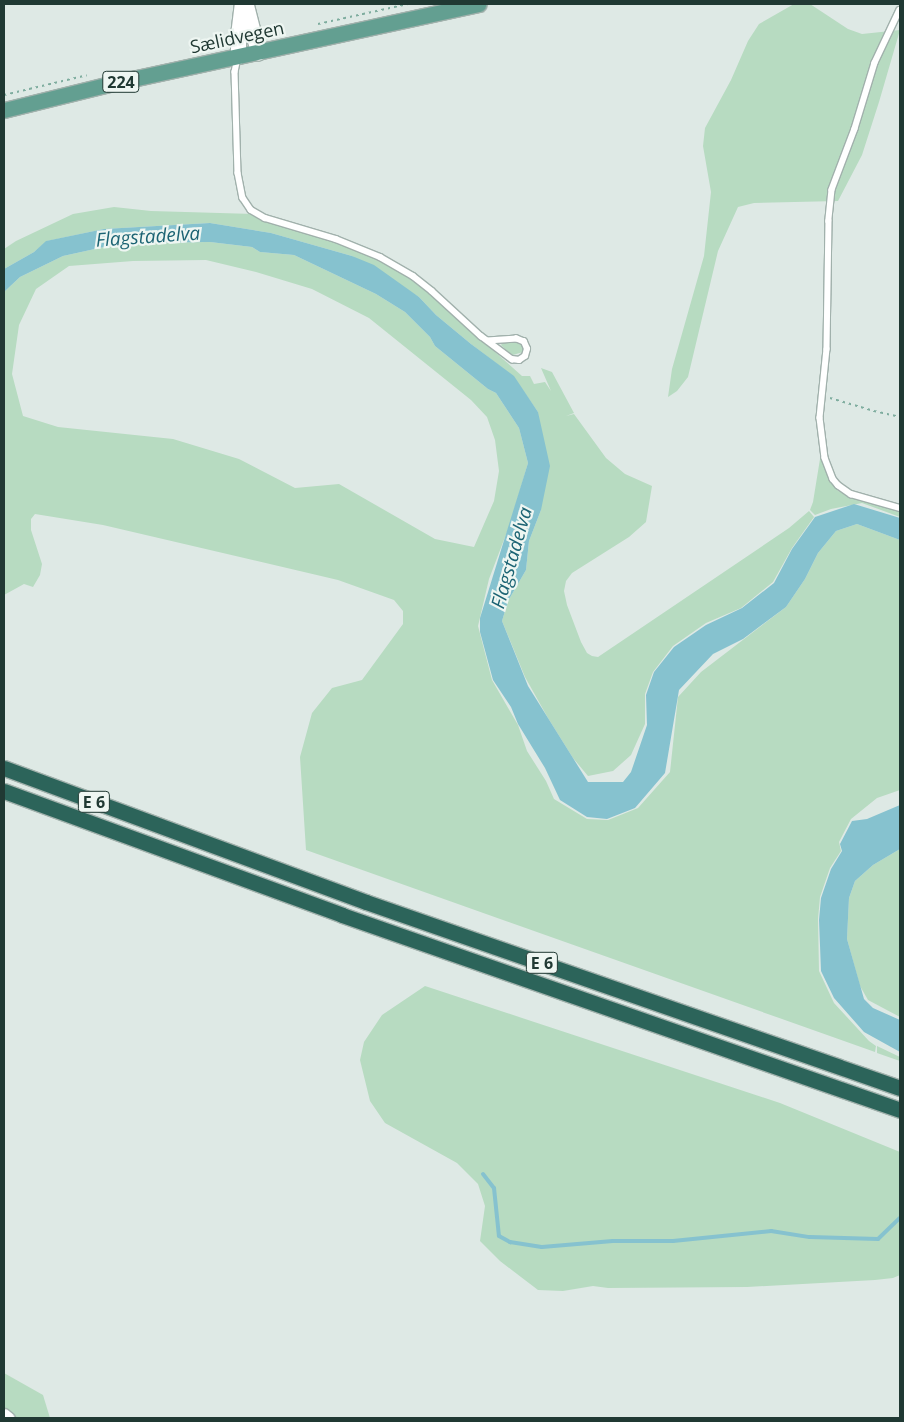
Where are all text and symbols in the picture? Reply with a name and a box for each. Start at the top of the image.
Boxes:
street label: Sælidvegen [188,17,286,57]
road number: 224 [102,68,140,95]
water label: Flagstadelva [95,222,201,252]
water label: Flagstadelva [487,505,537,611]
road number: E 6 [78,789,110,816]
road number: E 6 [526,950,558,976]

